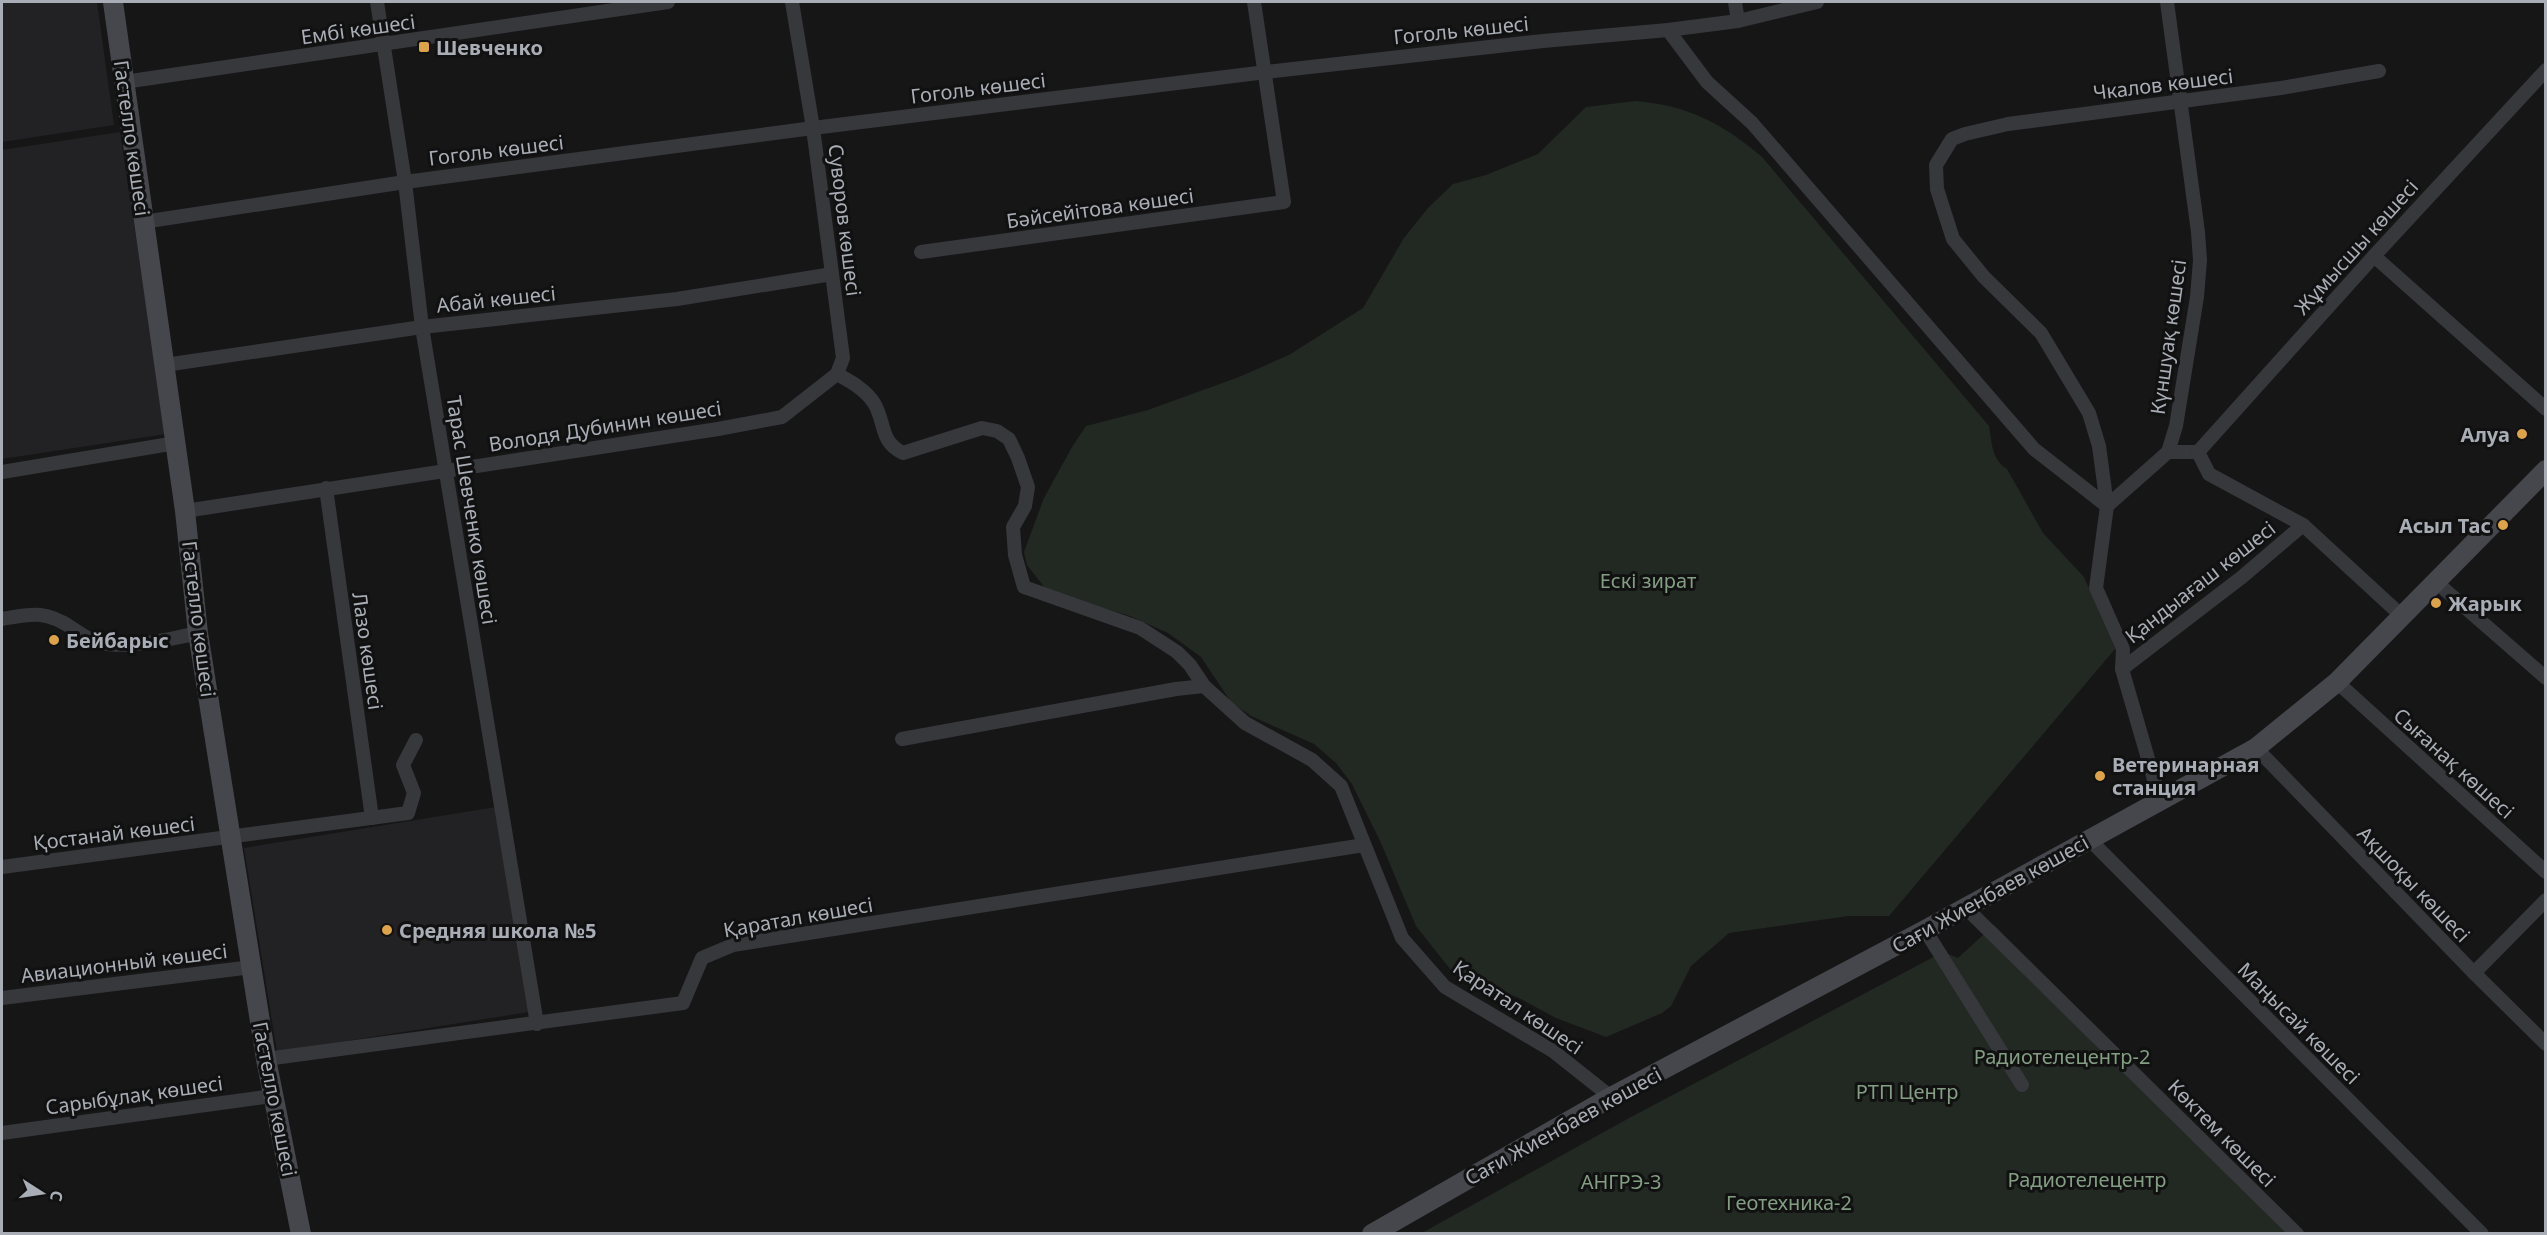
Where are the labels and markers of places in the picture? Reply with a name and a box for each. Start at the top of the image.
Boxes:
place label: Шевченко [436,34,543,61]
marker: Шевченко [417,40,431,54]
place label: Алуа [2461,421,2510,448]
marker: Алуа [2515,427,2529,441]
place label: Асыл Тас [2399,512,2491,539]
marker: Асыл Тас [2496,518,2510,532]
place label: Жарык [2448,590,2522,617]
marker: Жарык [2429,596,2443,610]
place label: Бейбарыс [66,627,169,654]
marker: Бейбарыс [47,633,61,647]
place label: Ветеринарная станция [2112,751,2259,801]
marker: Ветеринарная станция [2093,769,2107,783]
place label: Средняя школа №5 [399,917,596,944]
marker: Средняя школа №5 [380,923,394,937]

